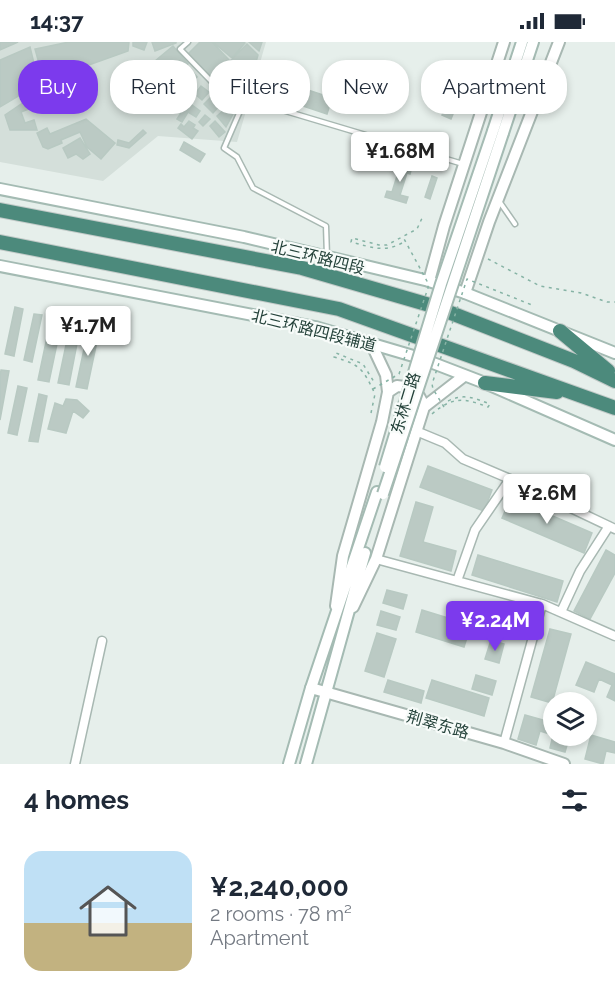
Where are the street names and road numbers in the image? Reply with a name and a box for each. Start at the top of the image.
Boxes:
street label: 北三环路四段 [269,237,367,278]
street label: 北三环路四段辅道 [249,306,378,355]
street label: 东林二路 [387,370,424,437]
street label: 荆翠东路 [404,707,471,742]

